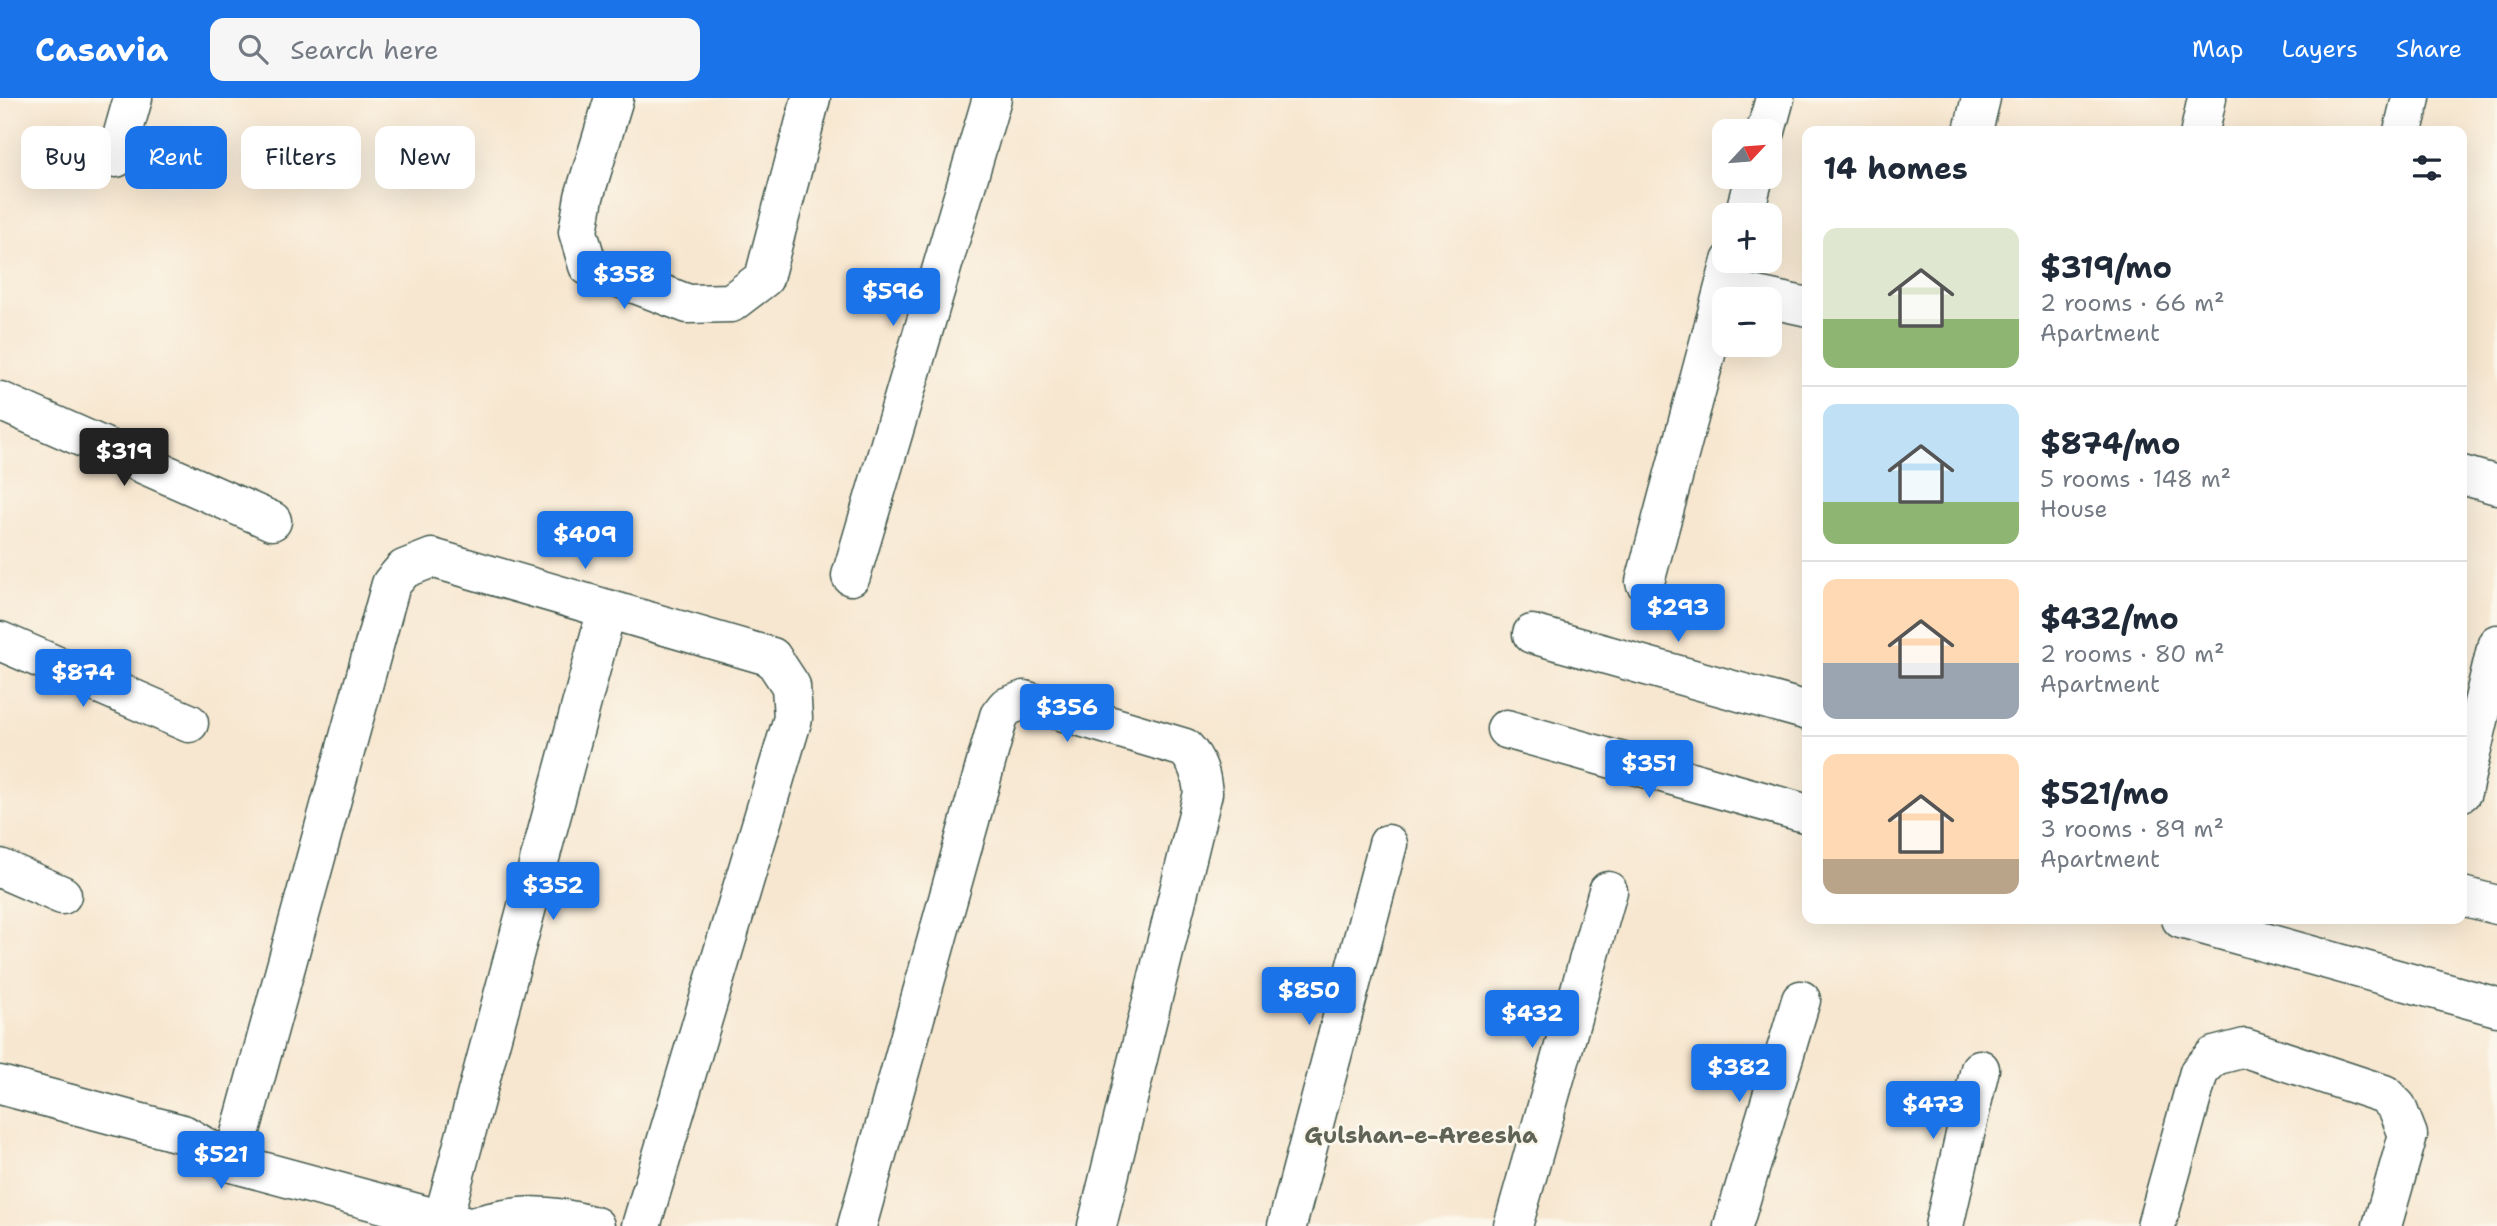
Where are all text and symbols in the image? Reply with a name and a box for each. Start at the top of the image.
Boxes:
search box [210,18,700,81]
text: Casavia [35,27,168,72]
icon: search [234,30,272,68]
text: Search here [290,32,439,67]
text: Map [2192,33,2243,65]
text: Layers [2281,33,2358,65]
text: Share [2396,33,2462,65]
north arrow [1712,119,1782,189]
map controls [1712,119,1782,357]
chip: Buy [21,126,111,189]
chip: Rent [125,126,227,189]
chip: Filters [241,126,361,189]
chip: New [375,126,475,189]
text: 14 homes [1823,148,1968,189]
icon: filters [2408,149,2446,187]
button: + [1712,203,1782,273]
text: $319/mo [2040,247,2172,288]
pin: $358 [583,252,665,311]
icon: home [1879,256,1963,340]
text: $358 [593,259,655,289]
pin: $596 [852,268,934,328]
text: $596 [862,276,924,306]
button: − [1712,287,1782,357]
text: 2 rooms · 66 m² [2040,288,2225,318]
text: Apartment [2040,318,2160,348]
text: $874/mo [2040,423,2181,464]
pin: $319 [83,428,165,488]
icon: home [1879,432,1963,516]
text: $319 [96,436,152,466]
text: 5 rooms · 148 m² [2040,464,2231,494]
text: House [2040,494,2108,524]
pin: $409 [544,512,626,571]
text: $409 [553,519,617,549]
pin: $293 [1637,584,1719,644]
text: $293 [1647,592,1709,622]
text: $432/mo [2040,598,2179,639]
icon: home [1879,607,1963,691]
text: 2 rooms · 80 m² [2040,639,2225,669]
pin: $874 [42,650,124,709]
text: $874 [51,657,115,687]
text: Apartment [2040,669,2160,699]
pin: $356 [1026,684,1108,744]
text: $356 [1036,692,1098,722]
pin: $351 [1608,740,1690,800]
text: $351 [1621,748,1677,778]
text: $521/mo [2040,773,2169,814]
icon: home [1879,782,1963,866]
text: 3 rooms · 89 m² [2040,814,2224,844]
text: Apartment [2040,844,2160,874]
pin: $352 [512,862,594,922]
text: $352 [522,870,584,900]
pin: $850 [1268,968,1350,1027]
text: $850 [1278,975,1340,1005]
pin: $432 [1491,990,1573,1050]
text: $432 [1501,998,1563,1028]
pin: $382 [1698,1044,1780,1104]
text: $382 [1707,1052,1771,1082]
pin: $473 [1892,1082,1974,1141]
text: $473 [1902,1089,1964,1119]
district label: Gulshan-e-Areesha [1304,1120,1538,1150]
pin: $521 [180,1132,262,1191]
text: $521 [193,1139,249,1169]

